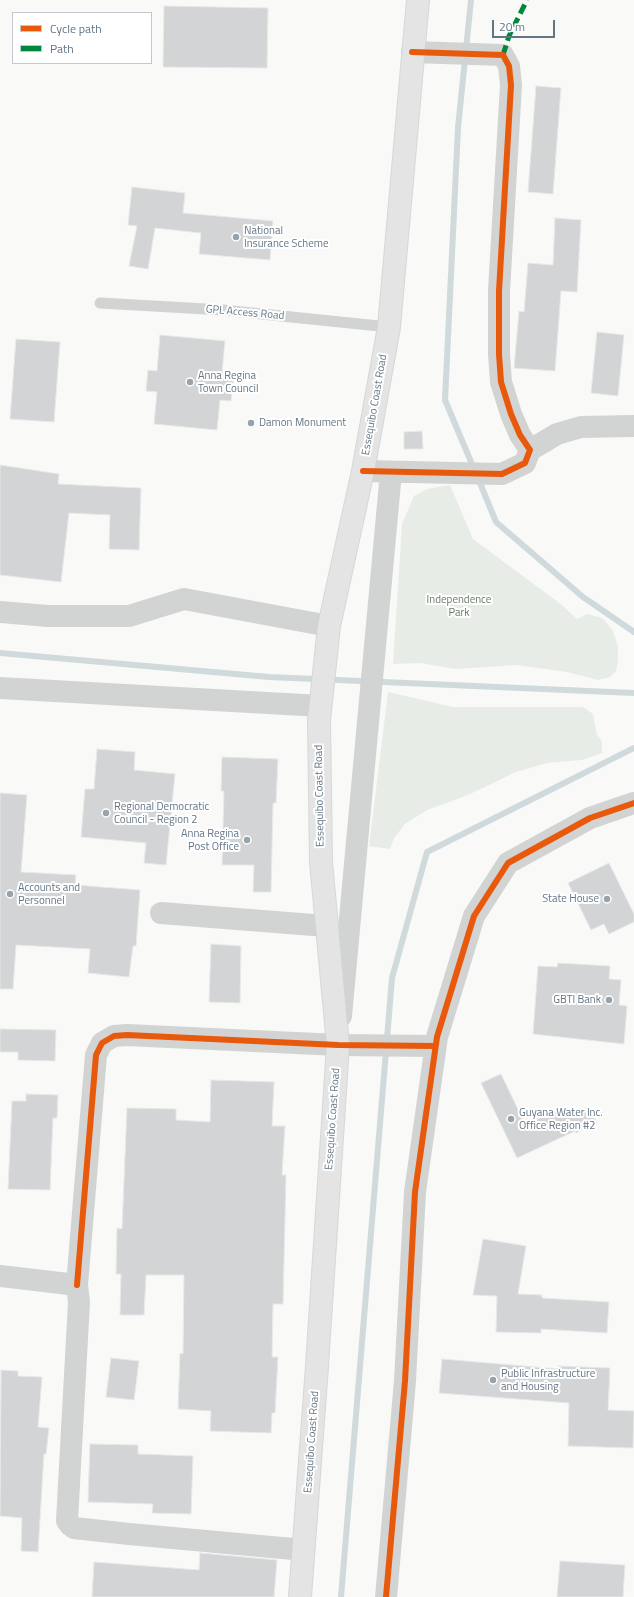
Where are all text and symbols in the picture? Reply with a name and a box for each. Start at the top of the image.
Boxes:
legend [12,12,152,64]
scale bar [494,12,557,38]
text: 20 m [499,17,525,36]
text: Cycle path [50,19,102,38]
text: Path [50,39,74,58]
place label: National Insurance Scheme [244,224,328,250]
marker: National Insurance Scheme [231,232,241,242]
street label: GPL Access Road [205,303,285,323]
street label: Essequibo Coast Road [360,353,390,457]
place label: Anna Regina Town Council [198,369,258,395]
marker: Anna Regina Town Council [185,377,195,387]
place label: Damon Monument [259,416,346,430]
marker: Damon Monument [246,418,256,428]
park label: Independence Park [427,593,491,619]
street label: Essequibo Coast Road [313,745,327,847]
place label: Regional Democratic Council - Region 2 [114,800,209,826]
marker: Regional Democratic Council - Region 2 [101,808,111,818]
place label: Anna Regina Post Office [181,827,239,853]
marker: Anna Regina Post Office [242,835,252,845]
place label: Accounts and Personnel [18,881,80,907]
marker: Accounts and Personnel [5,889,15,899]
place label: State House [542,892,599,906]
marker: State House [602,894,612,904]
place label: GBTI Bank [553,993,601,1007]
marker: GBTI Bank [604,995,614,1005]
street label: Essequibo Coast Road [323,1068,343,1170]
place label: Guyana Water Inc. Office Region #2 [519,1106,603,1132]
marker: Guyana Water Inc. Office Region #2 [506,1114,516,1124]
place label: Public Infrastructure and Housing [501,1367,595,1393]
marker: Public Infrastructure and Housing [488,1375,498,1385]
street label: Essequibo Coast Road [302,1391,322,1493]

